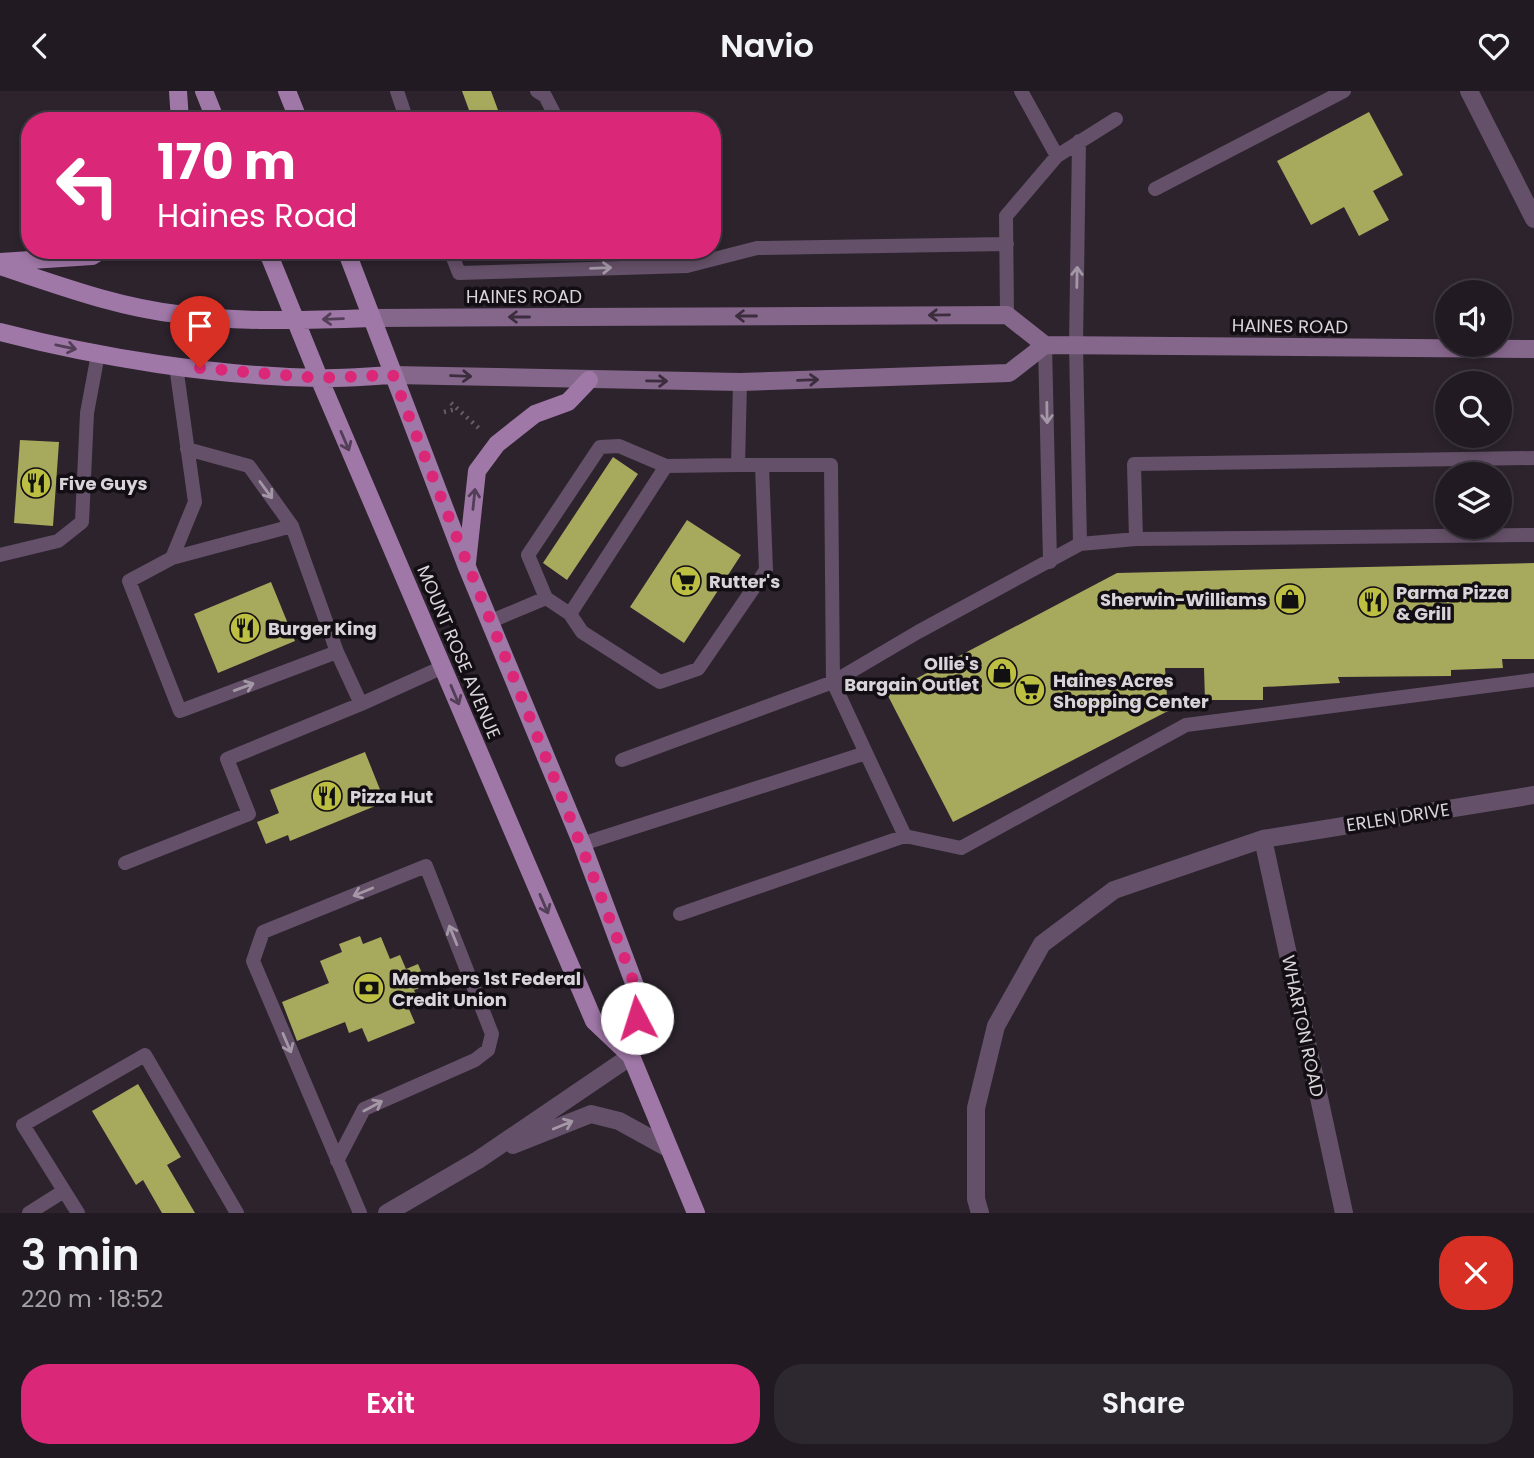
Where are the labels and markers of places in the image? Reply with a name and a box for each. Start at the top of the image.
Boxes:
pin [170,296,230,368]
restaurant icon: Five Guys [19,466,53,500]
place label: Five Guys [59,471,148,496]
supermarket icon: Rutter's [669,564,703,598]
place label: Rutter's [709,569,780,594]
place label: Parma Pizza & Grill [1396,580,1509,626]
shop icon: Sherwin-Williams [1273,582,1307,616]
restaurant icon: Parma Pizza & Grill [1356,585,1390,619]
place label: Sherwin-Williams [1100,587,1267,612]
restaurant icon: Burger King [228,611,262,645]
place label: Burger King [268,616,377,641]
place label: Ollie's Bargain Outlet [844,651,979,697]
shop icon: Ollie's Bargain Outlet [985,656,1019,690]
place label: Haines Acres Shopping Center [1053,668,1209,714]
supermarket icon: Haines Acres Shopping Center [1013,673,1047,707]
restaurant icon: Pizza Hut [310,779,344,813]
place label: Pizza Hut [350,784,433,809]
place label: Members 1st Federal Credit Union [392,966,581,1012]
bank icon: Members 1st Federal Credit Union [352,971,386,1005]

